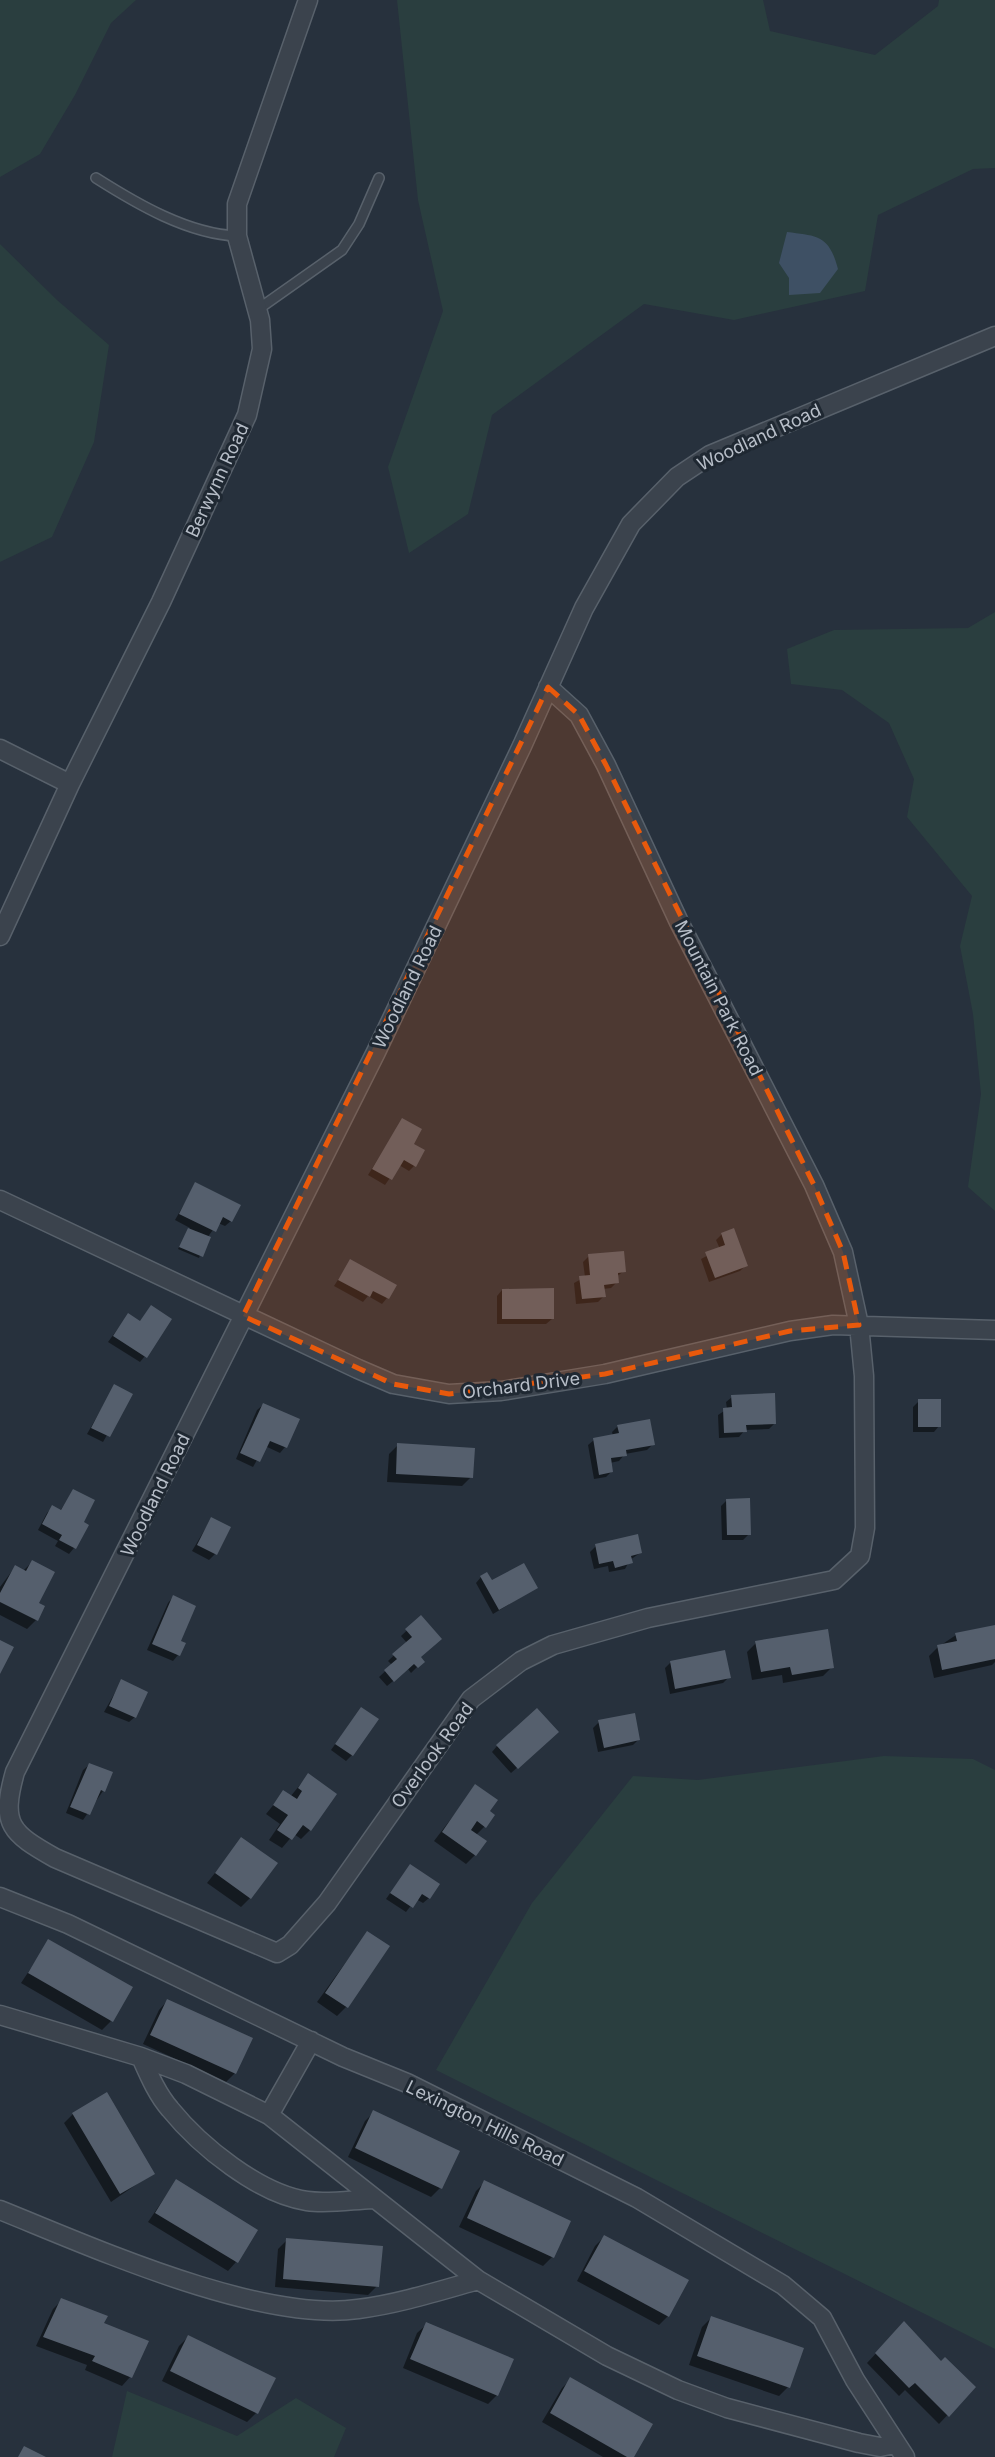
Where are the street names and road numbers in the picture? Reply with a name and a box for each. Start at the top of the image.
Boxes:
street label: Woodland Road [694,399,824,475]
street label: Berwynn Road [181,419,253,541]
street label: Mountain Park Road [671,917,767,1079]
street label: Woodland Road [368,922,446,1052]
street label: Orchard Drive [461,1367,581,1403]
street label: Woodland Road [116,1430,194,1560]
street label: Overlook Road [387,1698,477,1812]
street label: Lexington Hills Road [403,2076,567,2170]

